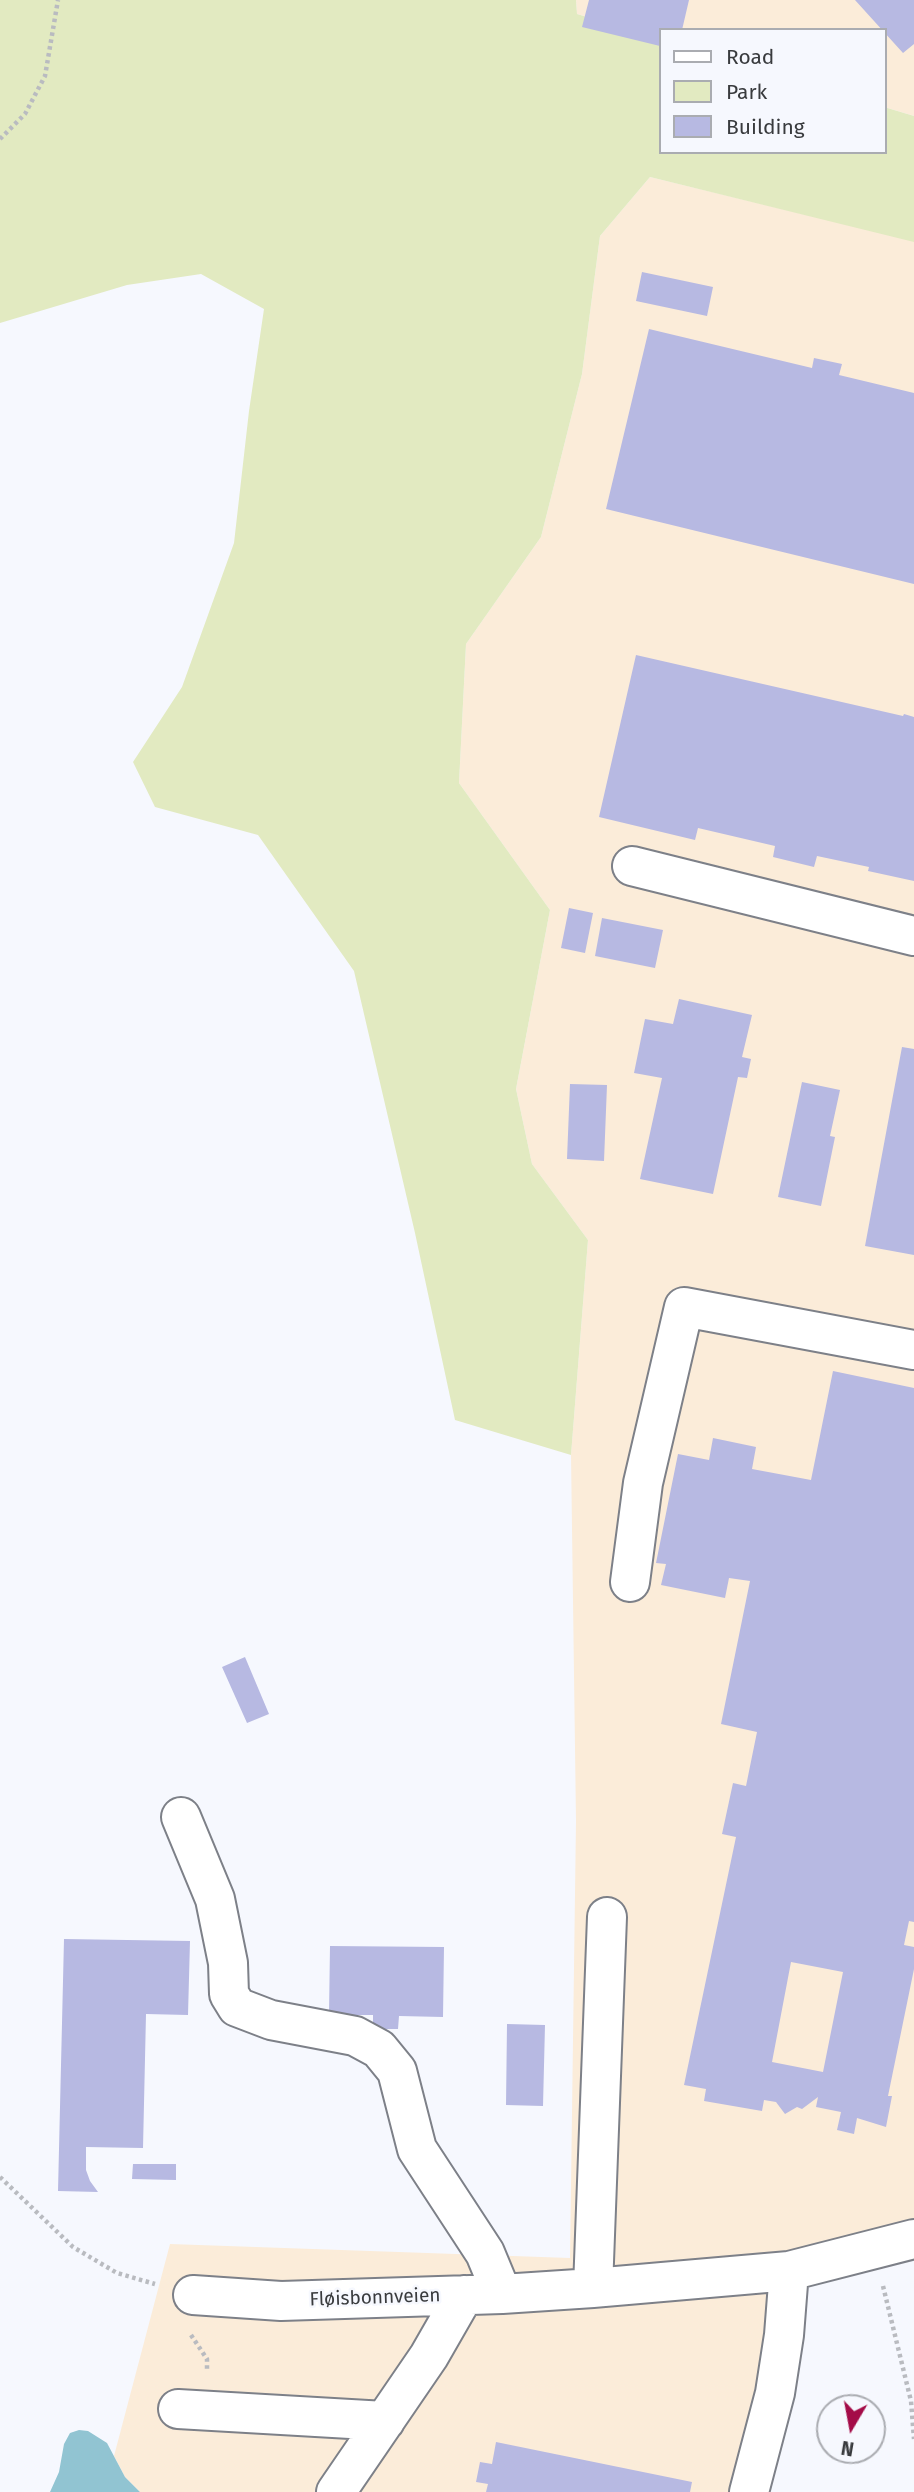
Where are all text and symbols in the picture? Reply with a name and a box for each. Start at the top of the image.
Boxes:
legend [659,28,886,154]
text: Road [726,44,774,70]
text: Park [726,79,767,105]
text: Building [726,114,805,140]
street label: Fløisbonnveien [309,2284,441,2312]
north arrow [816,2394,886,2464]
text: N [839,2436,856,2461]

